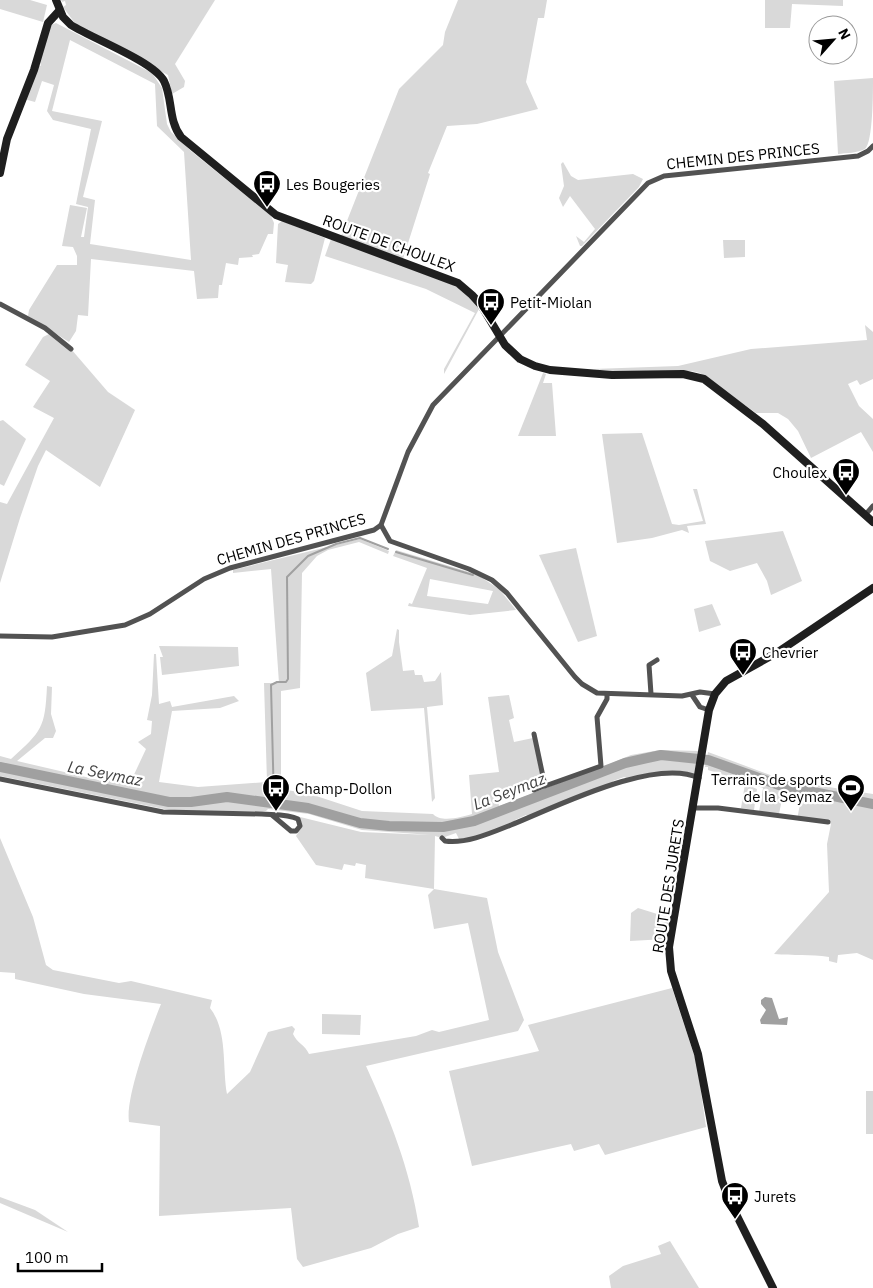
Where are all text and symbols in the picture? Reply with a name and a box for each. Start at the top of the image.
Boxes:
north arrow [808,15,858,65]
text: N [834,25,855,43]
street label: CHEMIN DES PRINCES [665,138,821,174]
bus stop icon: Les Bougeries [252,169,282,208]
place label: Les Bougeries [286,175,380,194]
street label: ROUTE DE CHOULEX [320,210,458,276]
bus stop icon: Petit-Miolan [476,287,506,326]
place label: Petit-Miolan [510,293,592,312]
bus stop icon: Choulex [831,457,861,496]
place label: Choulex [773,463,827,482]
street label: CHEMIN DES PRINCES [214,509,368,569]
bus stop icon: Chevrier [728,637,758,676]
place label: Chevrier [762,643,819,662]
water label: La Seymaz [66,756,145,790]
water label: La Seymaz [470,768,549,814]
place label: Terrains de sports de la Seymaz [711,770,832,806]
bus stop icon: Champ-Dollon [261,773,291,812]
sports icon: Terrains de sports de la Seymaz [836,773,866,812]
place label: Champ-Dollon [295,779,392,798]
street label: ROUTE DES JURETS [648,818,688,954]
bus stop icon: Jurets [720,1181,750,1220]
place label: Jurets [754,1187,796,1206]
scale bar [18,1240,101,1272]
text: 100 m [25,1248,69,1267]

